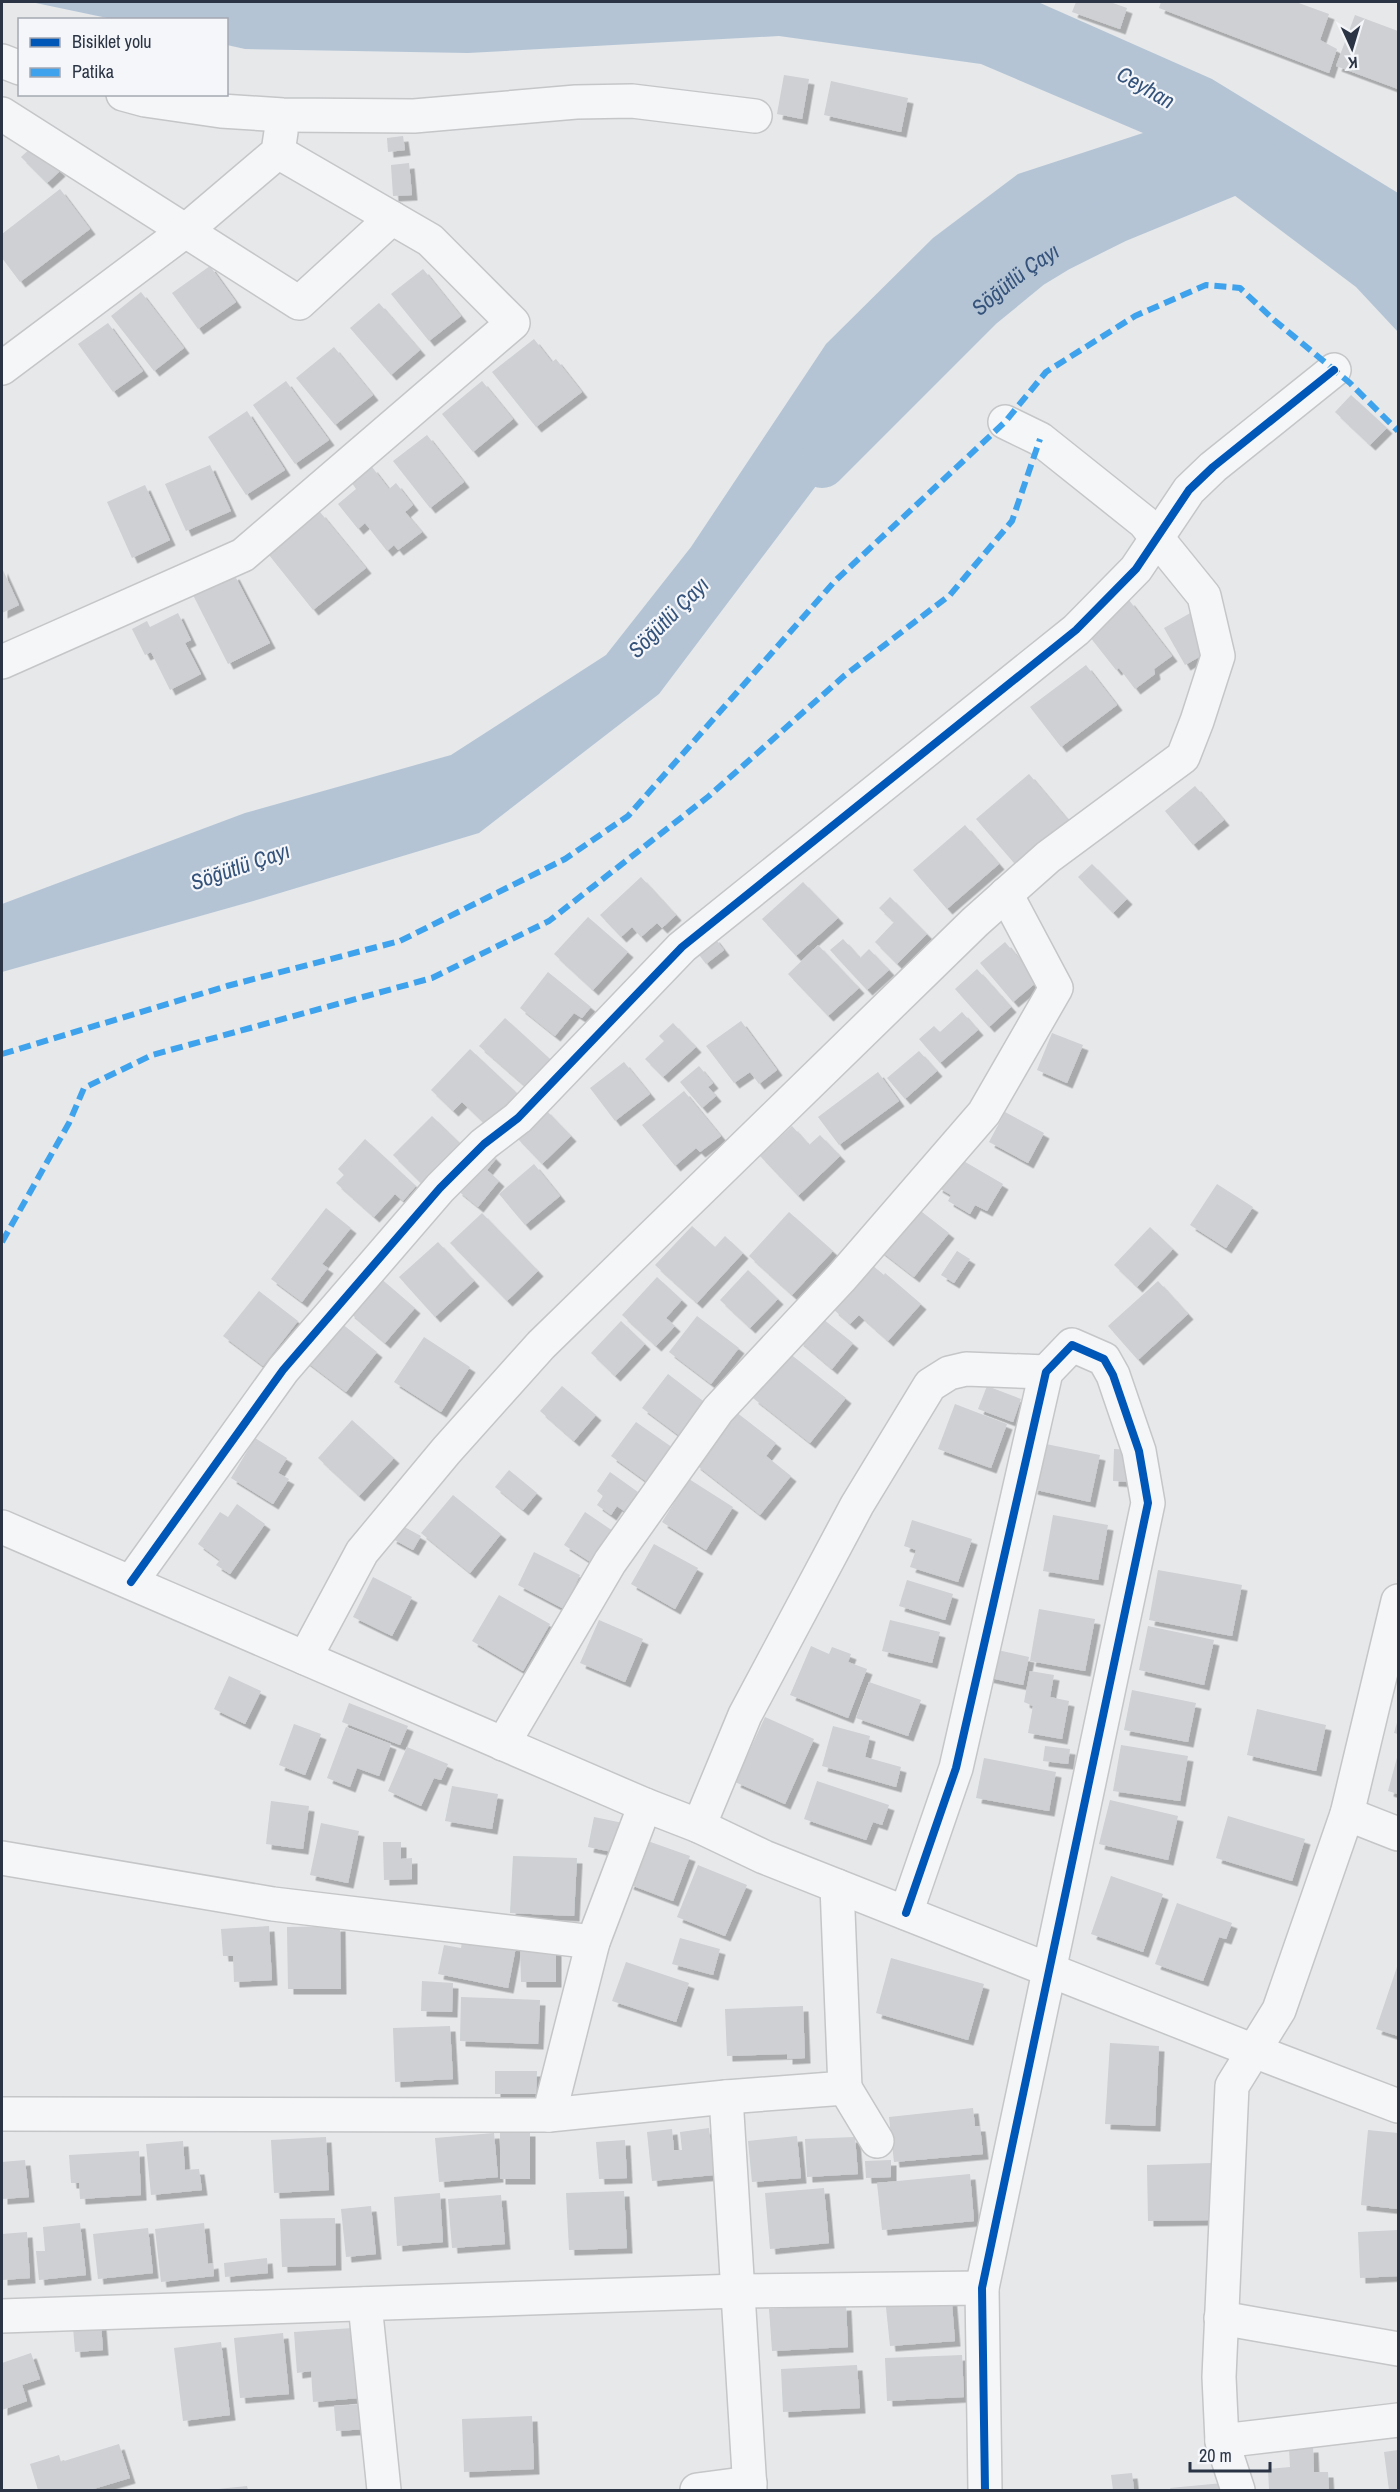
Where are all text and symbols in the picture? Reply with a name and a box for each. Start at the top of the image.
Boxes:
legend [18,18,228,96]
north arrow [1322,18,1382,78]
text: Bisiklet yolu [72,29,152,54]
text: K [1347,52,1359,74]
water label: Ceyhan [1112,58,1180,116]
text: Patika [72,59,114,84]
water label: Söğütlü Çayı [964,236,1065,322]
water label: Söğütlü Çayı [621,570,715,664]
water label: Söğütlü Çayı [186,835,294,897]
scale bar [1190,2435,1270,2473]
text: 20 m [1199,2443,1232,2468]

